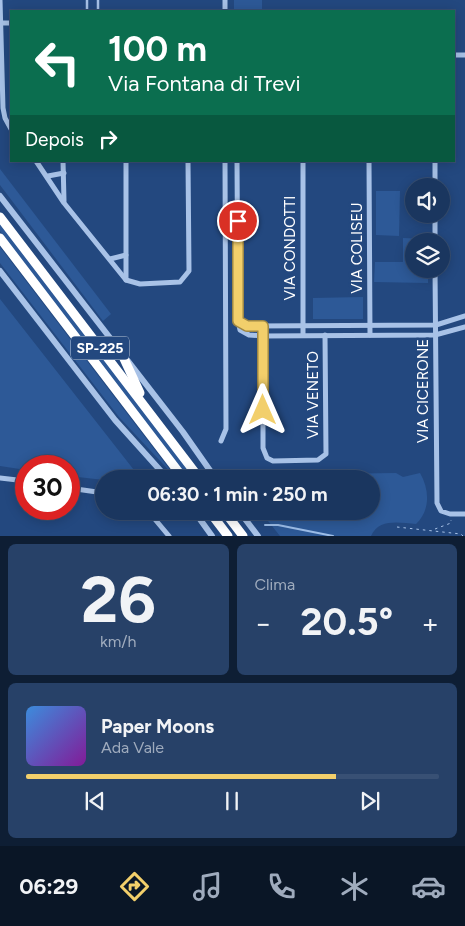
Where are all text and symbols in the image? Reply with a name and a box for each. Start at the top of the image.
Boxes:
text: 100 m [108,28,207,70]
icon: left [25,30,90,95]
text: Via Fontana di Trevi [108,70,301,97]
icon: right [94,125,122,153]
text: Depois [25,128,84,151]
map controls [405,178,450,278]
button: sound [405,178,450,223]
street label: VIA CONDOTTI [281,196,299,300]
pin [217,200,259,242]
street label: VIA COLISEU [348,202,366,294]
icon: arrive [224,207,252,235]
button: layers [405,233,450,278]
road number: SP-225 [71,336,129,359]
street label: VIA CICERONE [414,339,432,443]
street label: VIA VENETO [304,351,322,439]
position arrow [236,383,288,435]
speed limit sign: 30 [15,455,80,520]
text: 06:30 · 1 min · 250 m [147,483,328,506]
text: 26 [81,560,156,638]
text: Clima [255,575,295,594]
text: 20.5° [301,599,393,645]
text: − [255,606,272,640]
text: + [422,606,439,640]
text: km/h [100,632,137,651]
text: Paper Moons [101,715,214,738]
text: Ada Vale [101,738,164,757]
icon: previous [81,787,109,815]
icon: pause [218,787,246,815]
icon: next [356,787,384,815]
icon: directions [117,869,152,904]
icon: music [190,869,225,904]
icon: phone [264,869,299,904]
icon: climate [337,869,372,904]
icon: car [411,869,446,904]
text: 06:29 [19,873,78,900]

